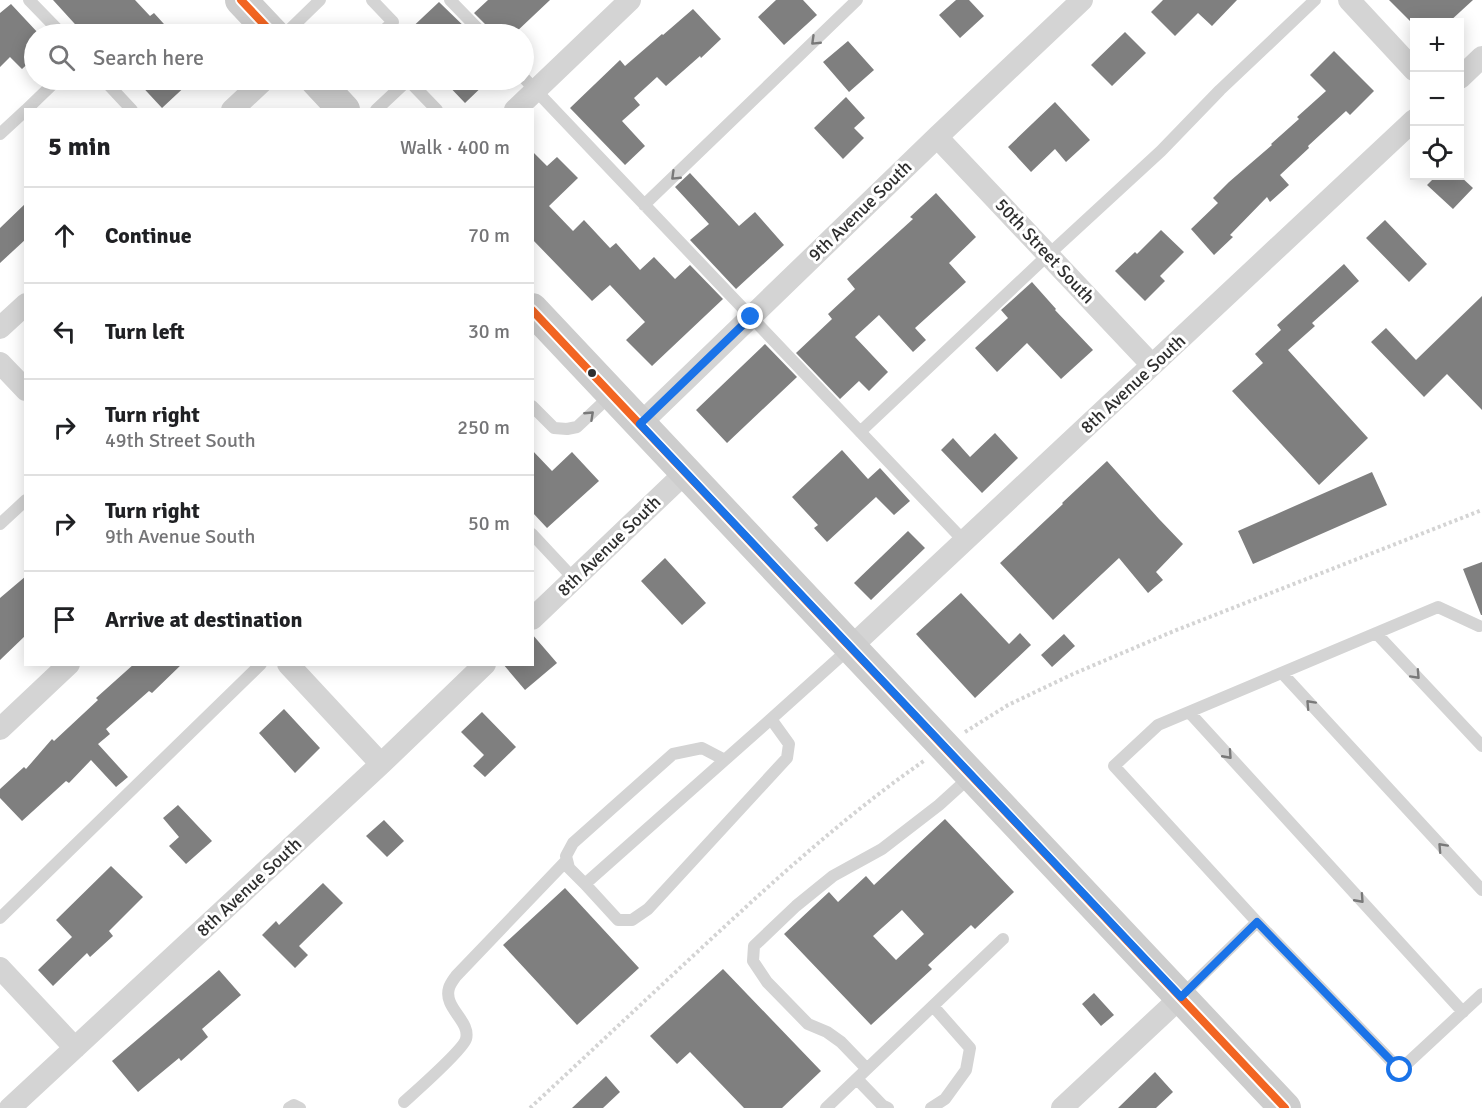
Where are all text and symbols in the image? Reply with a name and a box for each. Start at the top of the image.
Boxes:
map controls [1410,18,1464,180]
button: + [1410,18,1464,72]
search box [24,24,534,90]
one-way arrow [812,33,823,44]
icon: search [45,41,78,74]
text: Search here [93,44,204,71]
button: − [1410,72,1464,126]
button: locate [1410,126,1464,180]
text: 5 min [48,131,111,163]
text: Walk · 400 m [400,135,510,160]
street label: 9th Avenue South [804,156,916,266]
one-way arrow [671,168,682,179]
street label: 50th Street South [991,194,1099,308]
icon: ahead [48,219,81,252]
text: Continue [105,222,192,249]
text: 70 m [468,223,510,248]
route end [737,303,763,329]
icon: left [48,315,81,348]
text: Turn left [105,318,185,345]
text: 30 m [468,319,510,344]
street label: 8th Avenue South [1076,330,1190,438]
unlabelled marker [586,367,598,379]
text: Turn right [105,401,200,428]
icon: right [48,411,81,444]
one-way arrow [583,411,594,422]
text: 250 m [457,415,510,440]
text: 49th Street South [105,428,256,453]
street label: 8th Avenue South [553,491,665,601]
text: Turn right [105,497,200,524]
icon: right [48,507,81,540]
text: 50 m [468,511,510,536]
text: 9th Avenue South [105,524,255,549]
icon: arrive [48,603,81,636]
text: Arrive at destination [105,606,302,633]
one-way arrow [1409,669,1420,679]
one-way arrow [1306,700,1317,710]
one-way arrow [1221,749,1232,759]
street label: 8th Avenue South [192,833,306,941]
one-way arrow [1438,844,1449,854]
one-way arrow [1353,892,1364,903]
route start [1386,1056,1412,1082]

